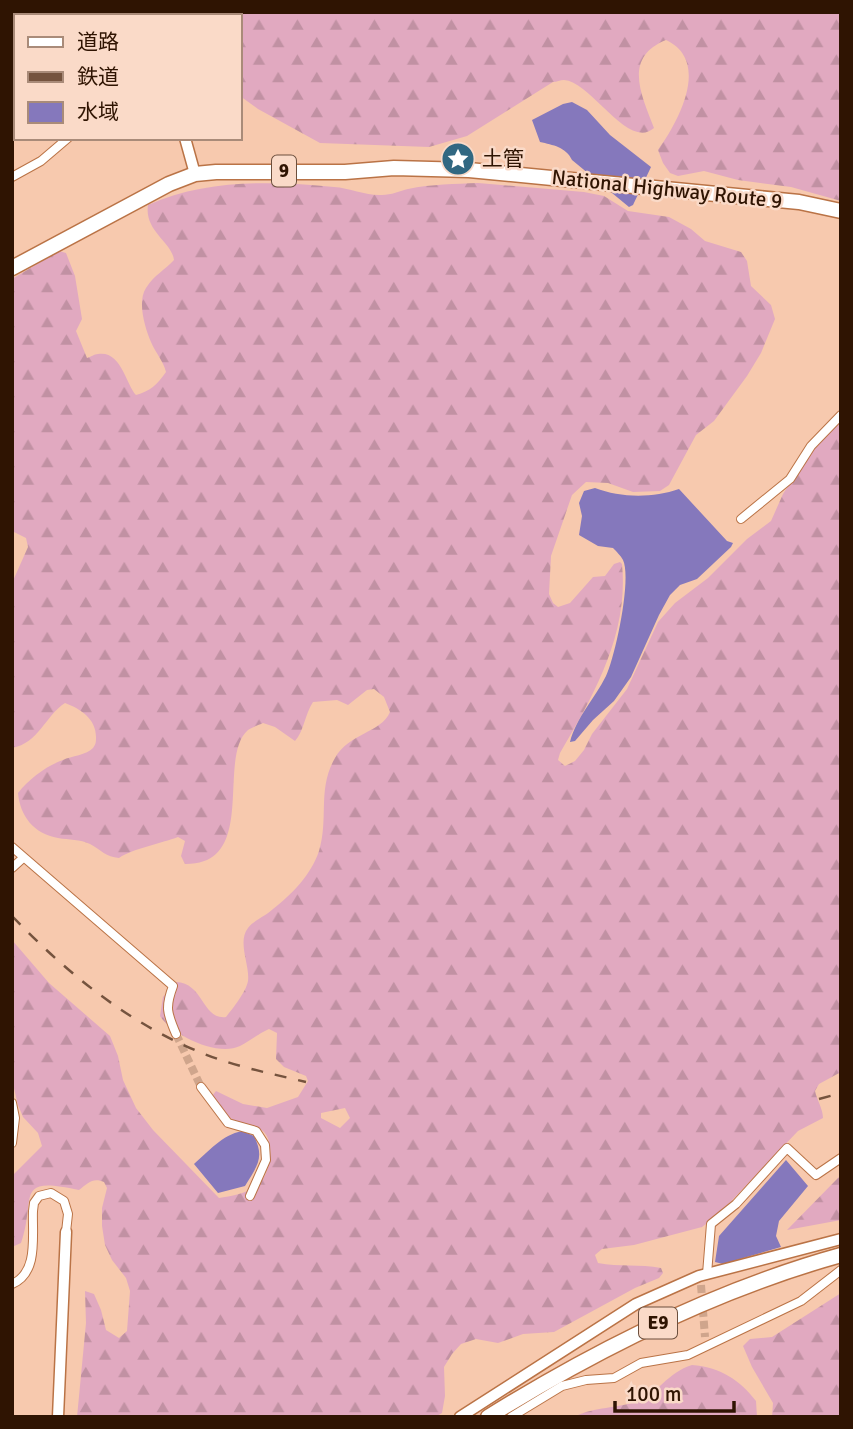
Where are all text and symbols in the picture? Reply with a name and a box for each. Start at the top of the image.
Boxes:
legend [14,14,242,140]
text: 道路 [77,29,119,55]
text: 鉄道 [77,64,119,90]
text: 水域 [77,99,119,125]
place icon: 土管 [439,140,477,178]
place label: 土管 [482,146,524,172]
road number: 9 [272,155,296,186]
street label: National Highway Route 9 [550,164,784,214]
road number: E9 [639,1308,677,1338]
scale bar [615,1370,734,1414]
text: 100 m [626,1381,681,1407]

